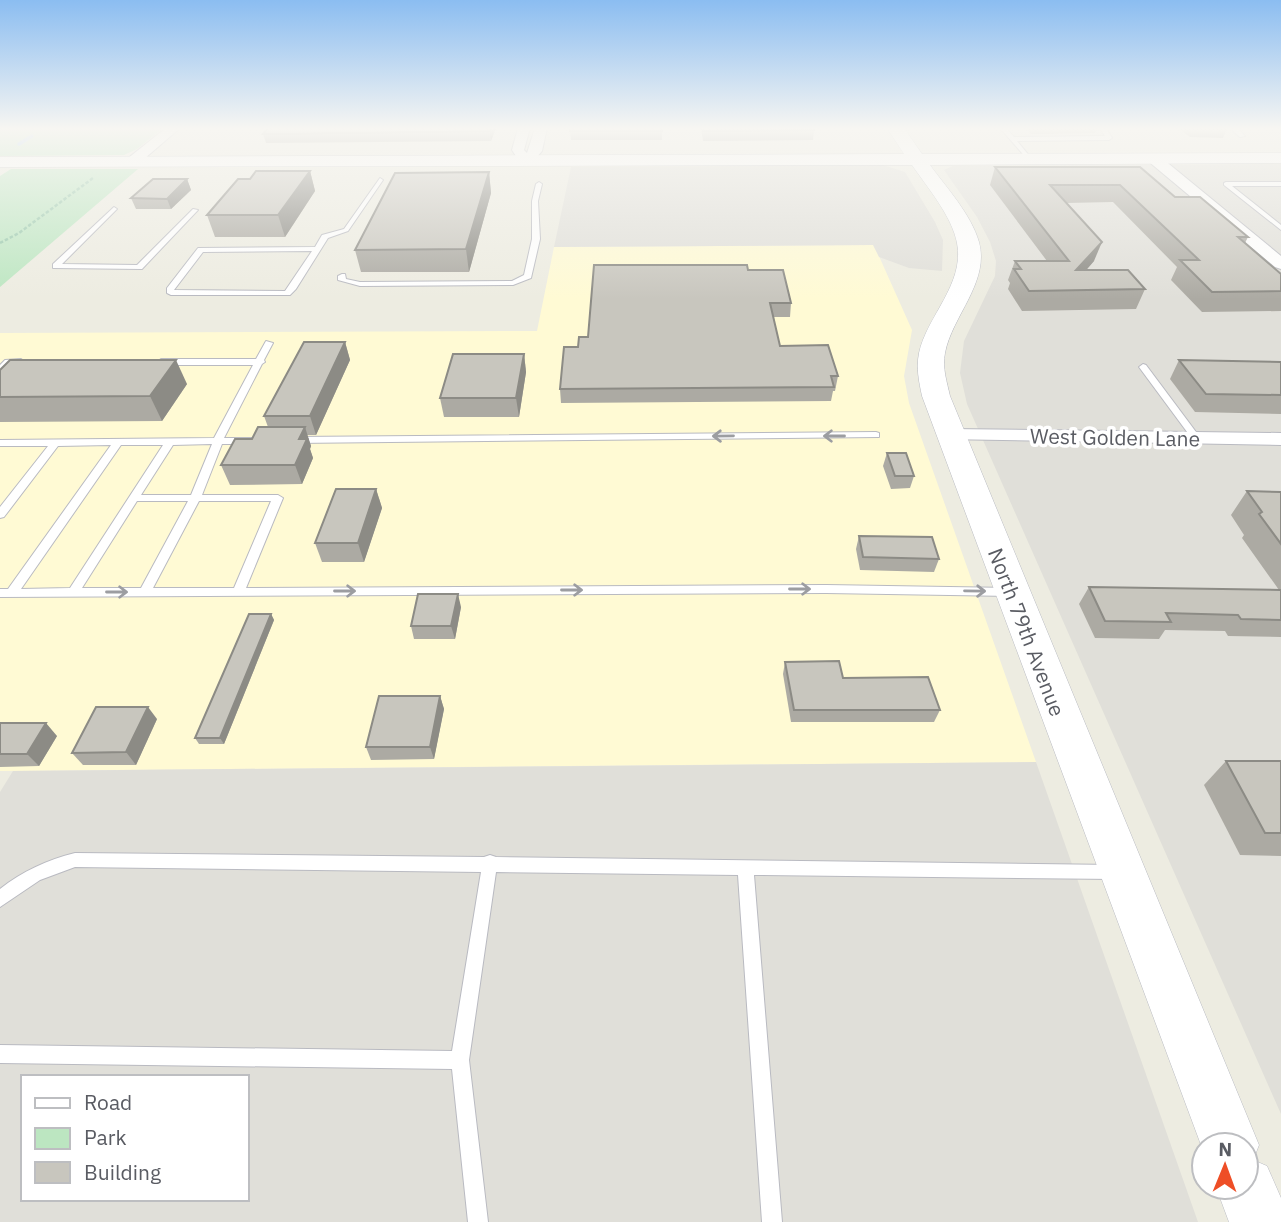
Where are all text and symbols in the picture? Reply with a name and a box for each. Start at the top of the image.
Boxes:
street label: West Golden Lane [1030,422,1200,452]
one-way arrow [822,429,845,443]
one-way arrow [711,430,734,443]
street label: North 79th Avenue [982,544,1072,720]
one-way arrow [788,582,811,596]
one-way arrow [560,583,583,597]
one-way arrow [333,584,356,598]
one-way arrow [963,584,986,598]
one-way arrow [105,585,128,599]
legend [21,1075,248,1201]
text: Road [84,1088,132,1116]
text: Park [84,1123,127,1151]
north arrow [1190,1131,1260,1201]
text: N [1218,1137,1232,1161]
text: Building [84,1158,161,1186]

